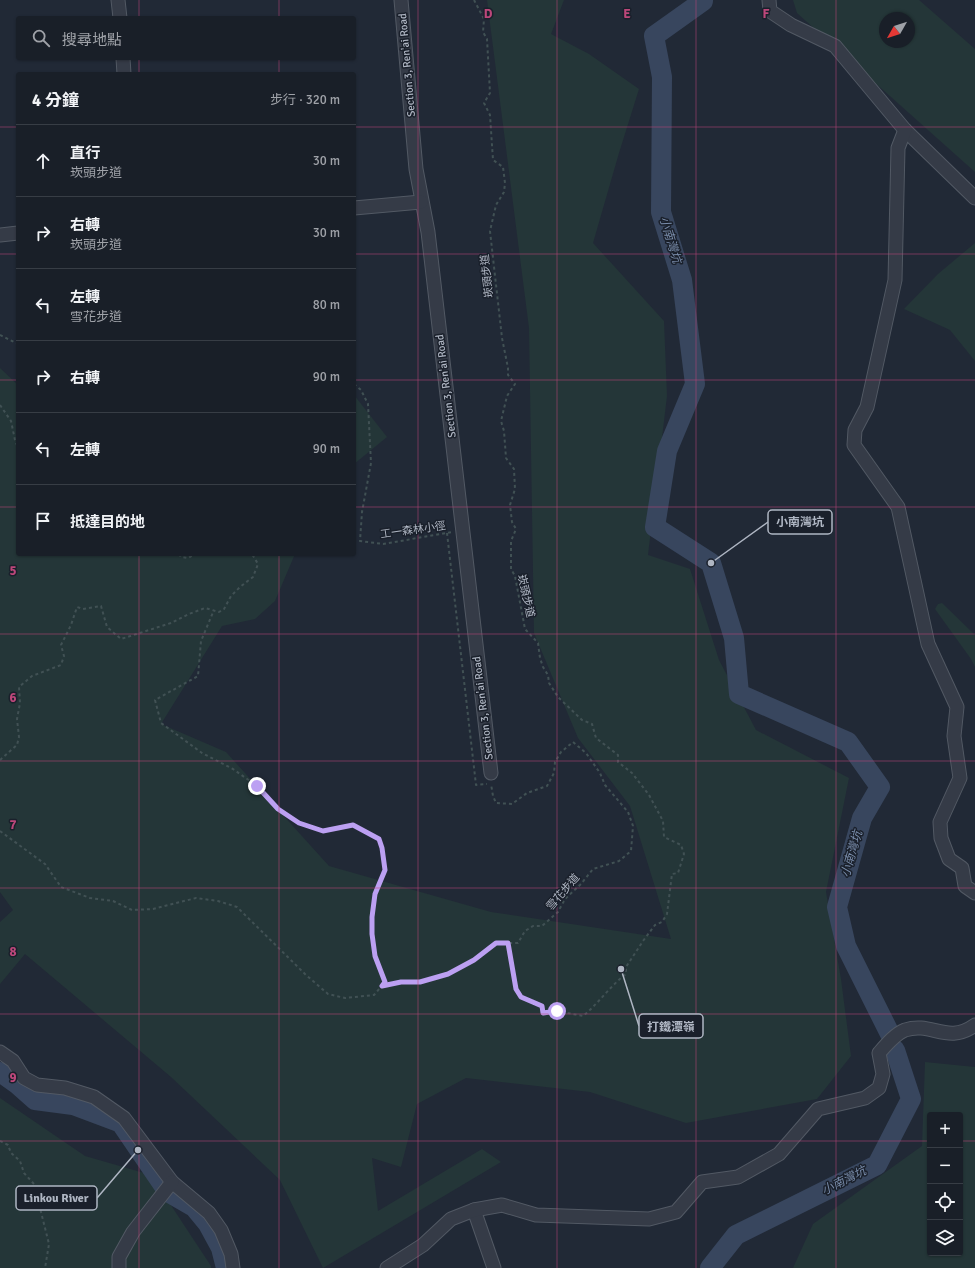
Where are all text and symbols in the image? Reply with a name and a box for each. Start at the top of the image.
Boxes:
text: D [484,6,493,22]
text: E [623,6,631,22]
text: F [763,6,770,22]
street label: Section 3, Ren'ai Road [396,12,418,117]
north arrow [879,12,915,48]
search box [16,16,356,60]
icon: search [30,27,52,49]
text: 搜尋地點 [62,31,122,49]
text: 4 分鐘 [32,90,79,111]
text: 步行 · 320 m [270,92,340,108]
text: 直行 [70,144,100,162]
icon: ahead [32,150,54,172]
text: 30 m [313,153,340,169]
text: 崁頭步道 [70,165,122,181]
water label: 小南灣坑 [656,215,685,267]
text: 右轉 [70,216,100,234]
icon: right [32,222,54,244]
text: 30 m [313,225,340,241]
text: 崁頭步道 [70,237,122,253]
street label: 崁頭步道 [478,253,496,299]
text: 左轉 [70,288,100,306]
icon: left [32,294,54,316]
text: 80 m [313,297,340,313]
text: 雪花步道 [70,309,122,325]
street label: Section 3, Ren'ai Road [433,333,459,438]
icon: right [32,366,54,388]
text: 右轉 [70,369,100,387]
text: 90 m [313,369,340,385]
icon: left [32,438,54,460]
text: 左轉 [70,441,100,459]
text: 90 m [313,441,340,457]
icon: arrive [32,510,54,532]
callout: 小南灣坑 [768,510,832,534]
text: 抵達目的地 [70,513,145,531]
text: 小南灣坑 [776,515,824,530]
street label: 工一森林小徑 [379,519,447,541]
text: 5 [9,563,17,579]
street label: 崁頭步道 [515,573,537,619]
street label: Section 3, Ren'ai Road [470,655,496,760]
text: 6 [9,690,17,706]
route end [248,777,266,795]
text: 7 [9,817,17,833]
water label: 小南灣坑 [838,827,866,879]
street label: 雪花步道 [544,871,582,913]
text: 8 [9,944,17,960]
route start [548,1002,566,1020]
callout: 打鐵潭嶺 [639,1014,703,1038]
text: 打鐵潭嶺 [647,1020,695,1035]
text: 9 [9,1070,17,1086]
map controls [927,1112,963,1256]
button: + [927,1112,963,1148]
button: − [927,1148,963,1184]
water label: 小南灣坑 [819,1163,871,1199]
button: locate [927,1184,963,1220]
callout: Linkou River [16,1186,97,1210]
text: Linkou River [23,1191,89,1206]
button: layers [927,1220,963,1256]

